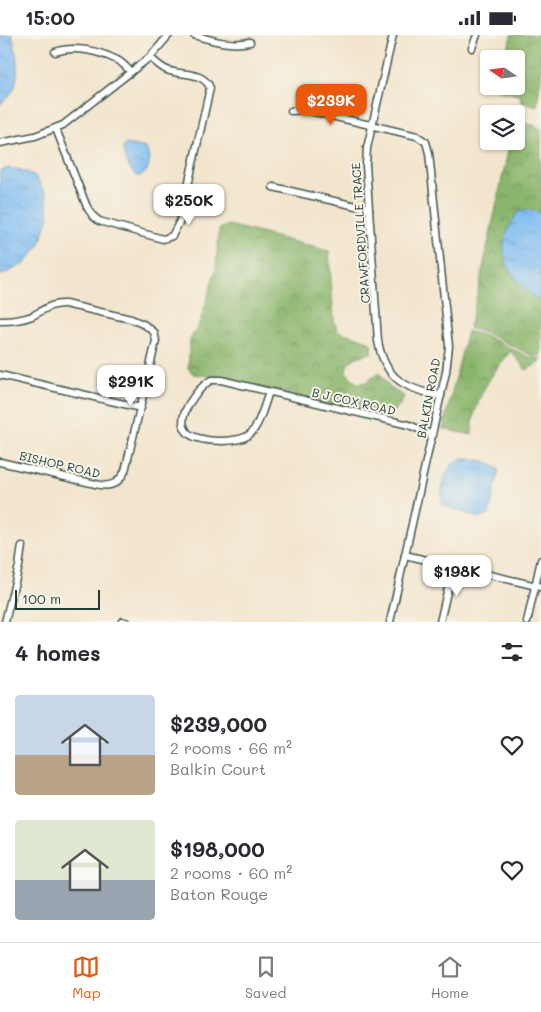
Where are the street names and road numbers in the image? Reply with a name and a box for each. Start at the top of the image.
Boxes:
street label: CRAWFORDVILLE TRACE [347,162,373,304]
street label: BALKIN ROAD [412,357,444,439]
street label: B J COX ROAD [311,384,397,418]
street label: BISHOP ROAD [18,447,102,481]

